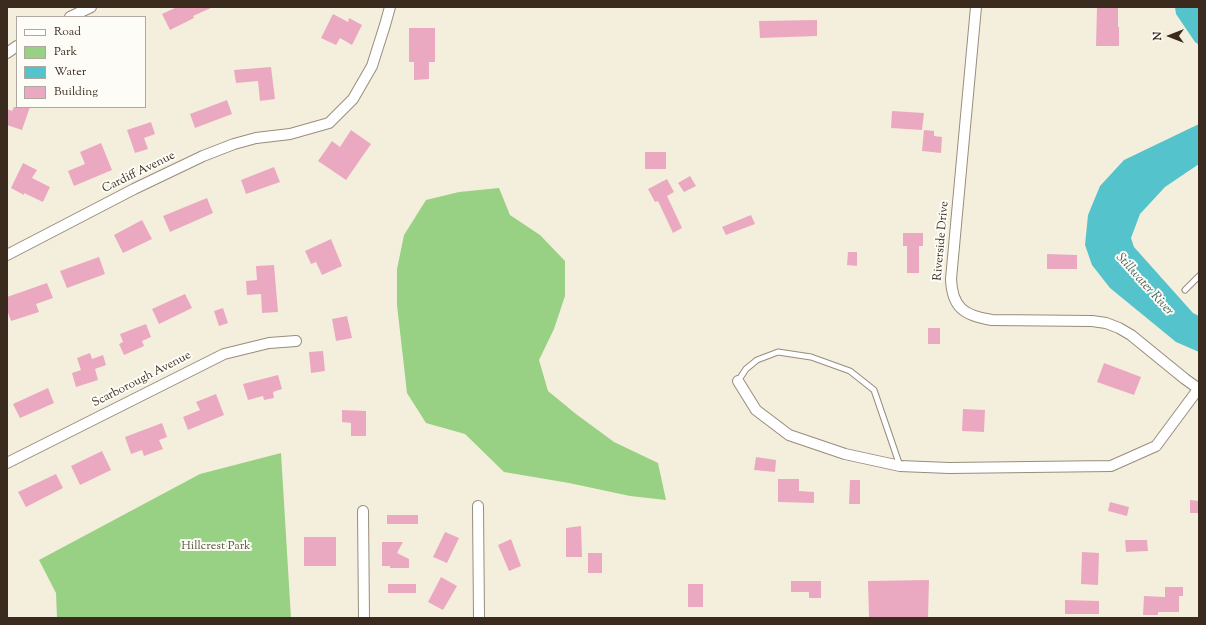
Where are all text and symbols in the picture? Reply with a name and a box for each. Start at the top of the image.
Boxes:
legend [16,16,146,108]
north arrow [1150,16,1190,56]
text: Road [54,23,81,41]
text: N [1150,32,1166,40]
text: Park [54,43,77,61]
text: Water [54,63,86,81]
text: Building [54,83,98,101]
street label: Cardiff Avenue [100,149,178,197]
street label: Riverside Drive [931,201,953,281]
water label: Stillwater River [1112,251,1176,319]
street label: Scarborough Avenue [90,349,194,411]
park label: Hillcrest Park [181,540,251,554]

